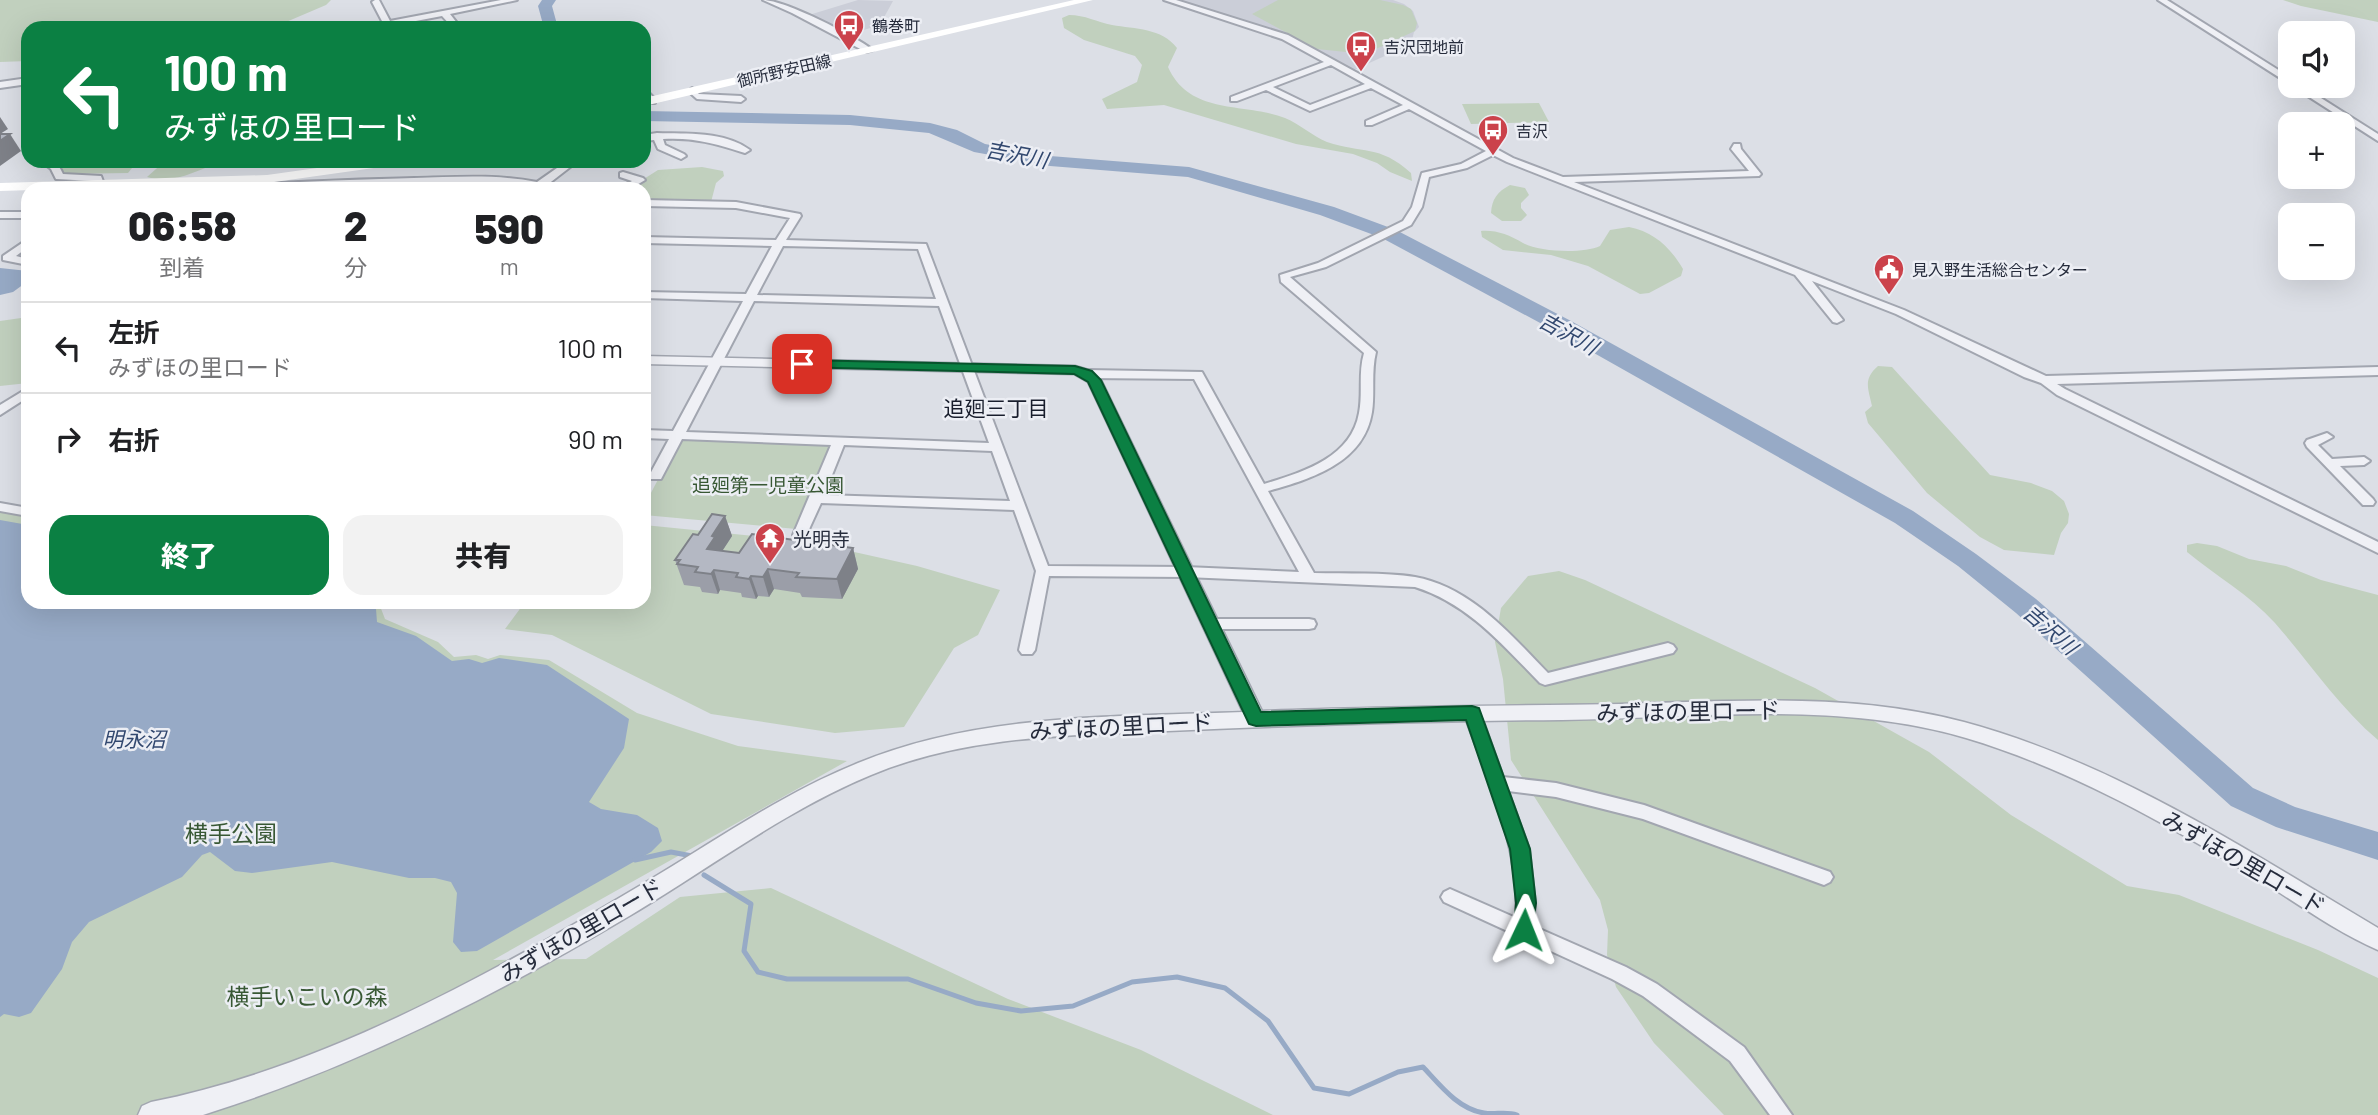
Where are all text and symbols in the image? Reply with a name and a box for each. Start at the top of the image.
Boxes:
bus stop icon: 鶴巻町 [832,8,866,52]
place label: 鶴巻町 [872,16,920,35]
map controls [2278,21,2355,280]
button: sound [2278,21,2355,98]
bus stop icon: 吉沢団地前 [1344,29,1378,73]
place label: 吉沢団地前 [1384,37,1464,56]
text: 100 m [164,42,288,101]
icon: left [49,49,140,140]
street label: 御所野安田線 [735,50,833,90]
text: みずほの里ロード [164,107,420,145]
button: + [2278,112,2355,189]
bus stop icon: 吉沢 [1476,113,1510,157]
place label: 吉沢 [1516,121,1548,140]
water label: 吉沢川 [984,136,1052,173]
text: 06:58 [128,199,237,249]
text: 2 [344,199,368,249]
text: 590 [475,202,544,252]
button: − [2278,203,2355,280]
text: m [500,252,519,280]
public building icon: 見入野生活総合センター [1872,252,1906,296]
text: 到着 [159,253,205,281]
text: 分 [344,253,367,281]
place label: 見入野生活総合センター [1912,260,2088,279]
water label: 吉沢川 [1535,307,1604,360]
text: 左折 [108,316,160,347]
icon: left [49,329,87,367]
text: 100 m [558,332,623,363]
pin [772,334,832,394]
icon: arrive [783,345,821,383]
text: みずほの里ロード [108,353,292,381]
district label: 追廻三丁目 [944,395,1049,420]
icon: right [49,420,87,458]
text: 90 m [568,423,623,454]
text: 右折 [108,424,160,455]
park label: 追廻第一児童公園 [692,473,844,496]
button: 終了 [49,515,329,595]
button: 共有 [343,515,623,595]
temple icon: 光明寺 [753,521,787,565]
place label: 光明寺 [793,527,850,550]
water label: 吉沢川 [2019,599,2084,660]
street label: みずほの里ロード [1596,695,1780,727]
street label: みずほの里ロード [1028,707,1214,745]
water label: 明永沼 [103,726,168,751]
street label: みずほの里ロード [2157,804,2331,920]
park label: 横手公園 [185,819,277,847]
street label: みずほの里ロード [494,872,668,988]
position arrow [1487,893,1561,967]
park label: 横手いこいの森 [227,982,388,1010]

